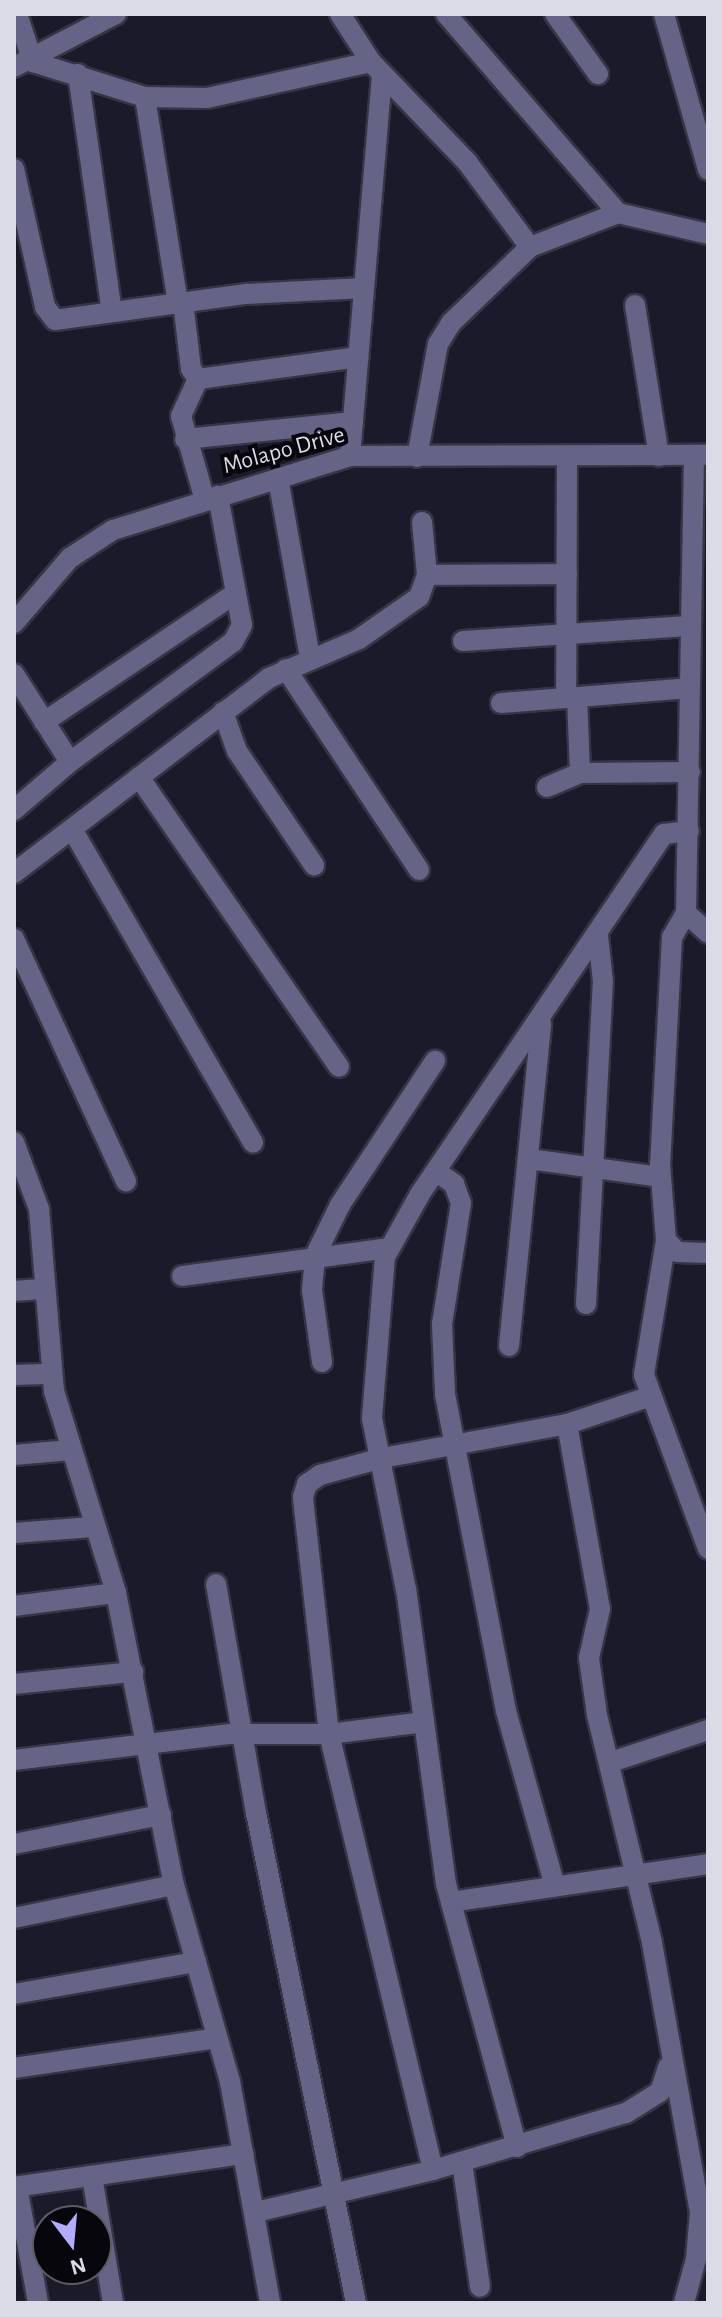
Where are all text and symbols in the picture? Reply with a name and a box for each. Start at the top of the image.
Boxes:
street label: Molapo Drive [220,421,348,481]
north arrow [32,2205,112,2285]
text: N [68,2253,88,2279]

